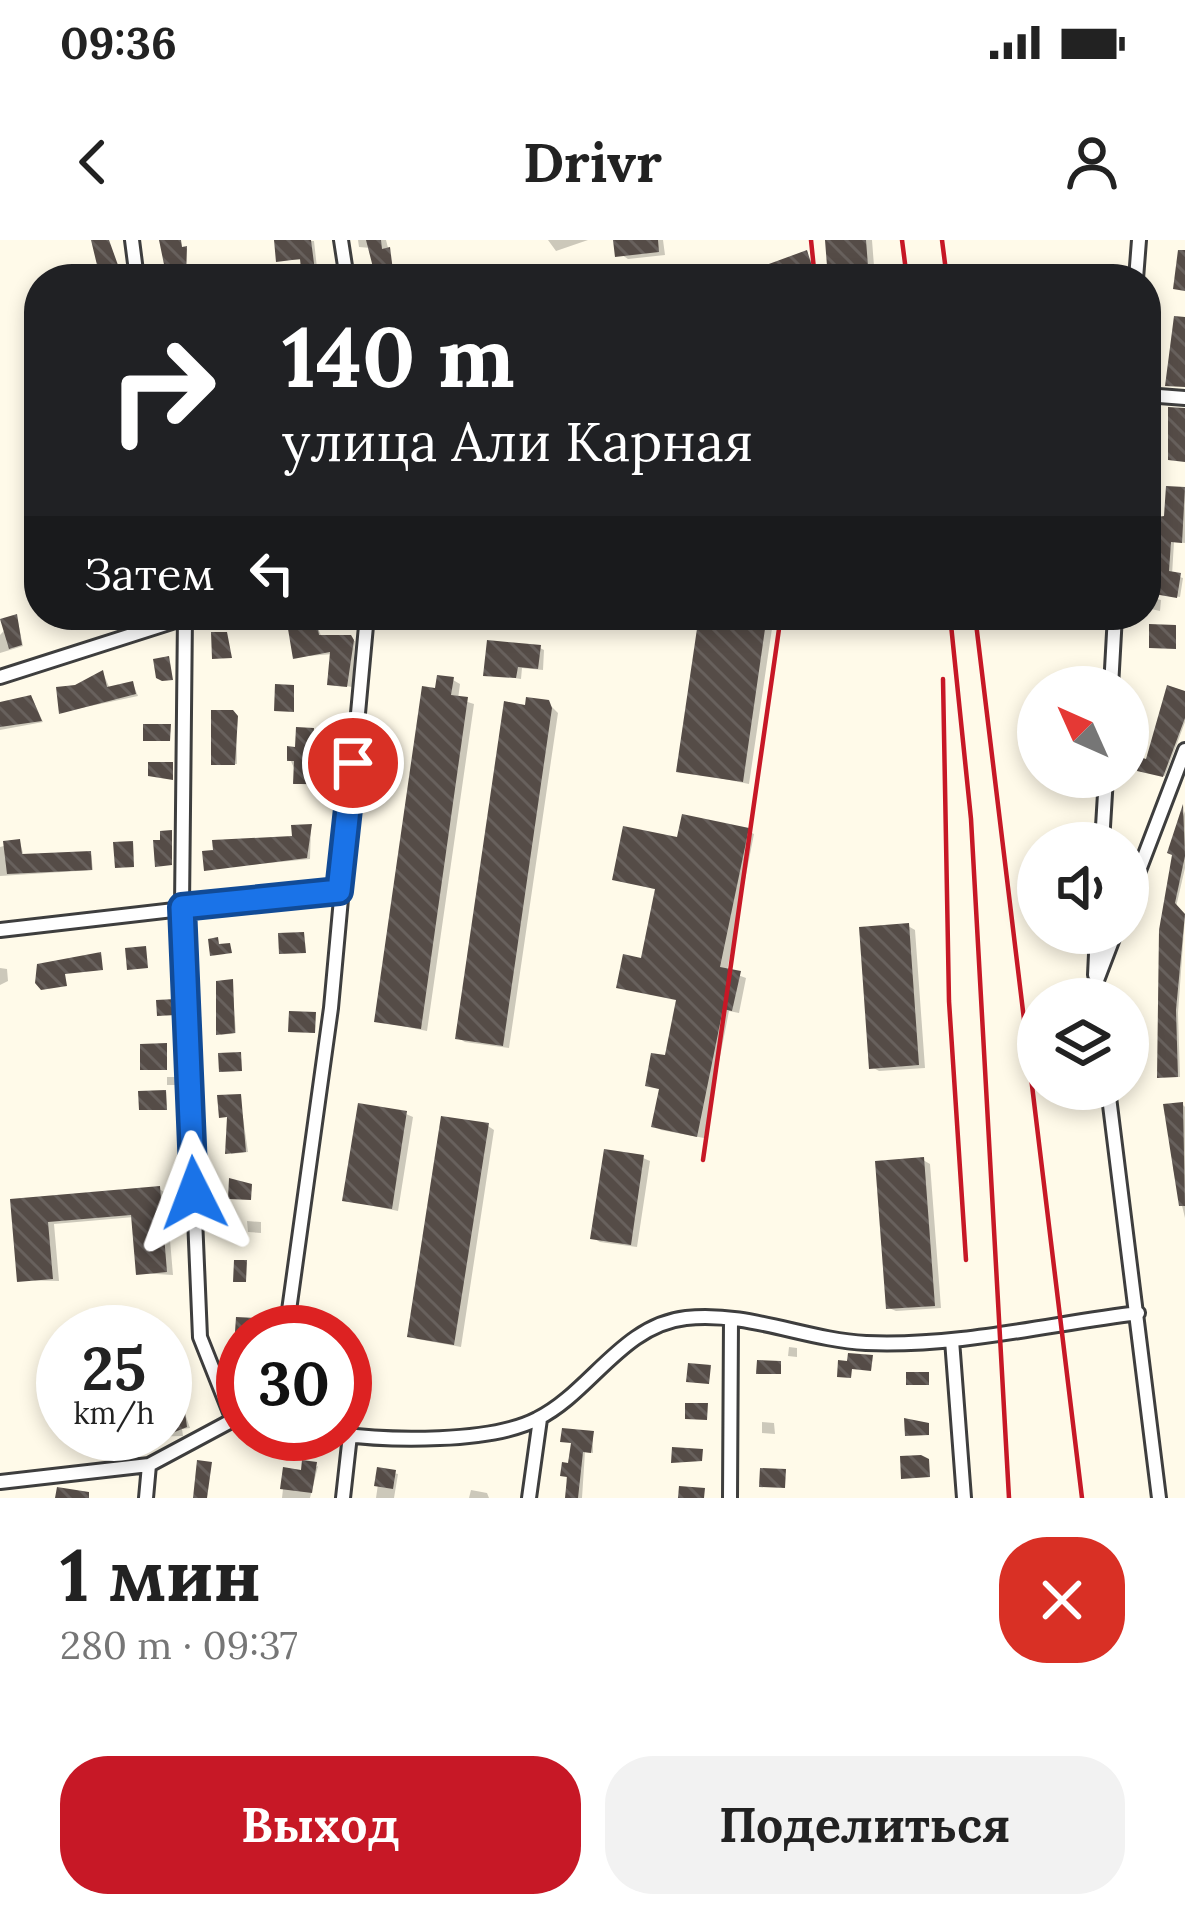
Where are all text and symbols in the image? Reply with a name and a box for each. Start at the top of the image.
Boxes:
text: 09:36 [60,14,177,71]
text: Drivr [523,128,662,197]
icon: back [60,129,126,195]
icon: person [1059,129,1125,195]
text: 140 m [282,302,515,410]
icon: right [84,312,240,468]
text: улица Али Карная [282,407,753,476]
icon: left [239,540,305,606]
text: Затем [84,545,215,602]
north arrow [1017,666,1149,798]
map controls [1017,666,1149,1110]
pin [302,712,404,814]
icon: arrive [320,730,386,796]
button: sound [1017,822,1149,954]
button: layers [1017,978,1149,1110]
position arrow [131,1130,257,1256]
speed limit sign: 30 [216,1305,372,1461]
text: 25 [82,1330,146,1406]
text: km/h [73,1394,155,1432]
text: 1 мин [60,1529,261,1621]
button: close [999,1537,1125,1663]
text: 280 m · 09:37 [60,1620,298,1670]
button: Выход [60,1756,581,1894]
button: Поделиться [605,1756,1125,1894]

